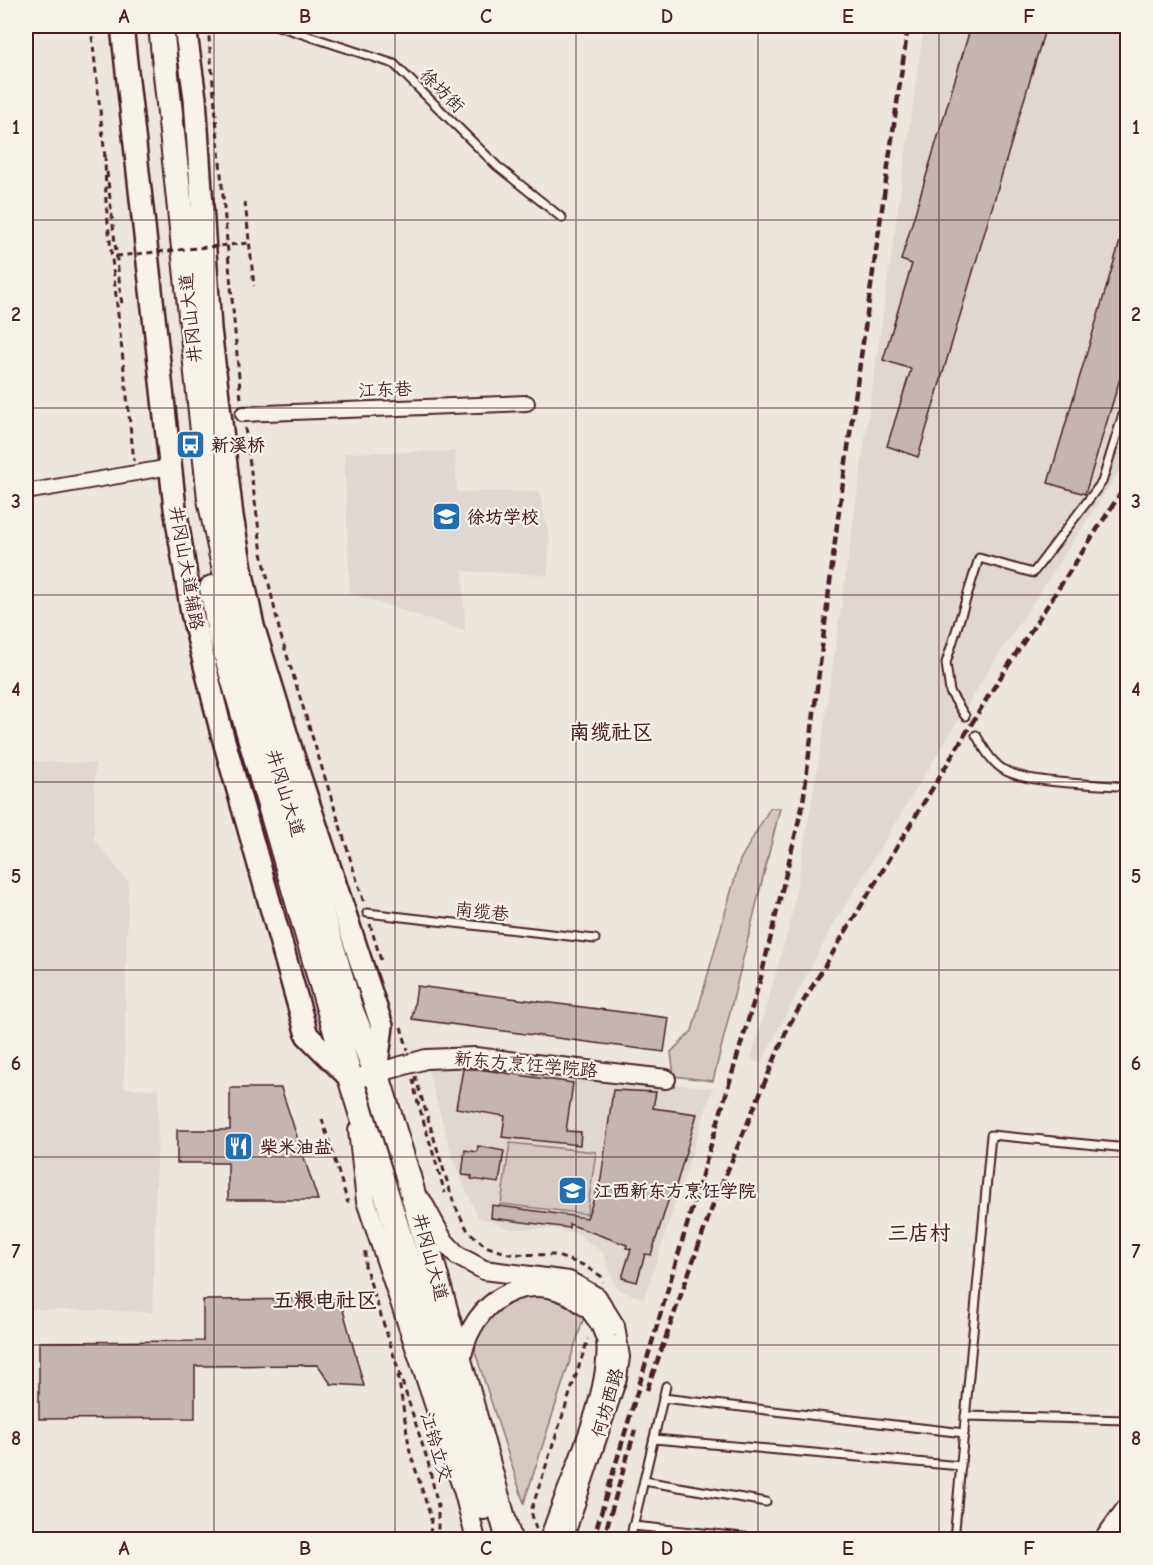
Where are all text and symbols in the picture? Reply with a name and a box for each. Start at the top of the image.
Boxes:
text: A [118,5,130,28]
text: B [299,5,311,28]
text: C [480,5,492,28]
text: D [661,5,673,28]
text: E [842,5,854,28]
text: F [1023,5,1035,28]
street label: 徐坊街 [415,64,469,118]
text: 1 [12,116,20,139]
text: 1 [1132,116,1140,139]
street label: 井冈山大道 [176,272,206,364]
text: 2 [11,303,21,326]
text: 2 [1131,303,1141,326]
street label: 江东巷 [358,379,412,401]
bus stop icon: 新溪桥 [174,429,206,461]
place label: 新溪桥 [211,435,265,456]
text: 3 [11,490,21,513]
text: 3 [1131,490,1141,513]
school or university icon: 徐坊学校 [430,501,462,533]
street label: 井冈山大道辅路 [165,504,207,632]
place label: 徐坊学校 [467,507,539,528]
text: 4 [11,678,21,701]
text: 4 [1131,678,1141,701]
district label: 南缆社区 [569,720,653,744]
street label: 井冈山大道 [262,747,308,839]
text: 5 [11,865,21,888]
text: 5 [1131,865,1141,888]
street label: 南缆巷 [454,899,510,925]
street label: 新东方烹饪学院路 [453,1048,599,1082]
text: 6 [11,1052,21,1075]
text: 6 [1131,1052,1141,1075]
restaurant icon: 柴米油盐 [223,1131,255,1163]
place label: 柴米油盐 [260,1137,332,1158]
school or university icon: 江西新东方烹饪学院 [557,1175,589,1207]
place label: 江西新东方烹饪学院 [594,1181,756,1202]
street label: 井冈山大道 [408,1211,452,1303]
district label: 三店村 [888,1221,951,1245]
text: 7 [12,1240,21,1263]
text: 7 [1132,1240,1141,1263]
district label: 五粮电社区 [273,1288,378,1312]
street label: 何坊西路 [588,1366,628,1440]
street label: 江铃立交 [416,1410,456,1484]
text: 8 [11,1427,21,1450]
text: 8 [1131,1427,1141,1450]
text: A [118,1537,130,1560]
text: B [299,1537,311,1560]
text: C [480,1537,492,1560]
text: D [661,1537,673,1560]
text: E [842,1537,854,1560]
text: F [1023,1537,1035,1560]

